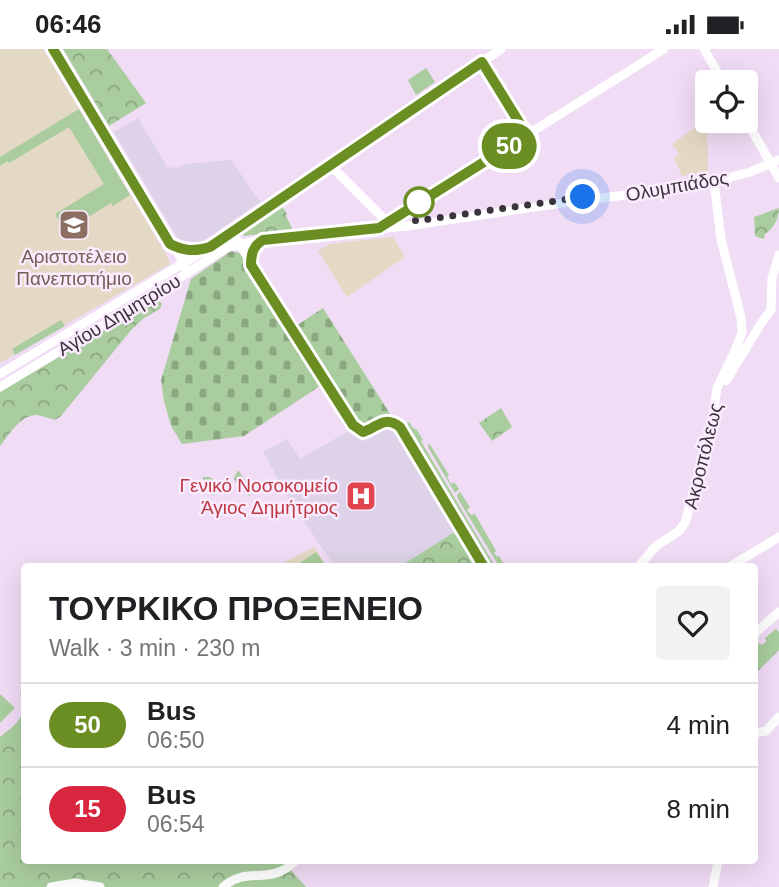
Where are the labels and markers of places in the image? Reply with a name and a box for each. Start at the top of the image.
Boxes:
unlabelled marker [404,187,434,217]
school or university icon: Αριστοτέλειο Πανεπιστήμιο [57,208,91,242]
place label: Αριστοτέλειο Πανεπιστήμιο [16,246,132,289]
place label: Γενικό Νοσοκομείο Άγιος Δημήτριος [180,475,338,518]
hospital icon: Γενικό Νοσοκομείο Άγιος Δημήτριος [344,479,378,513]

